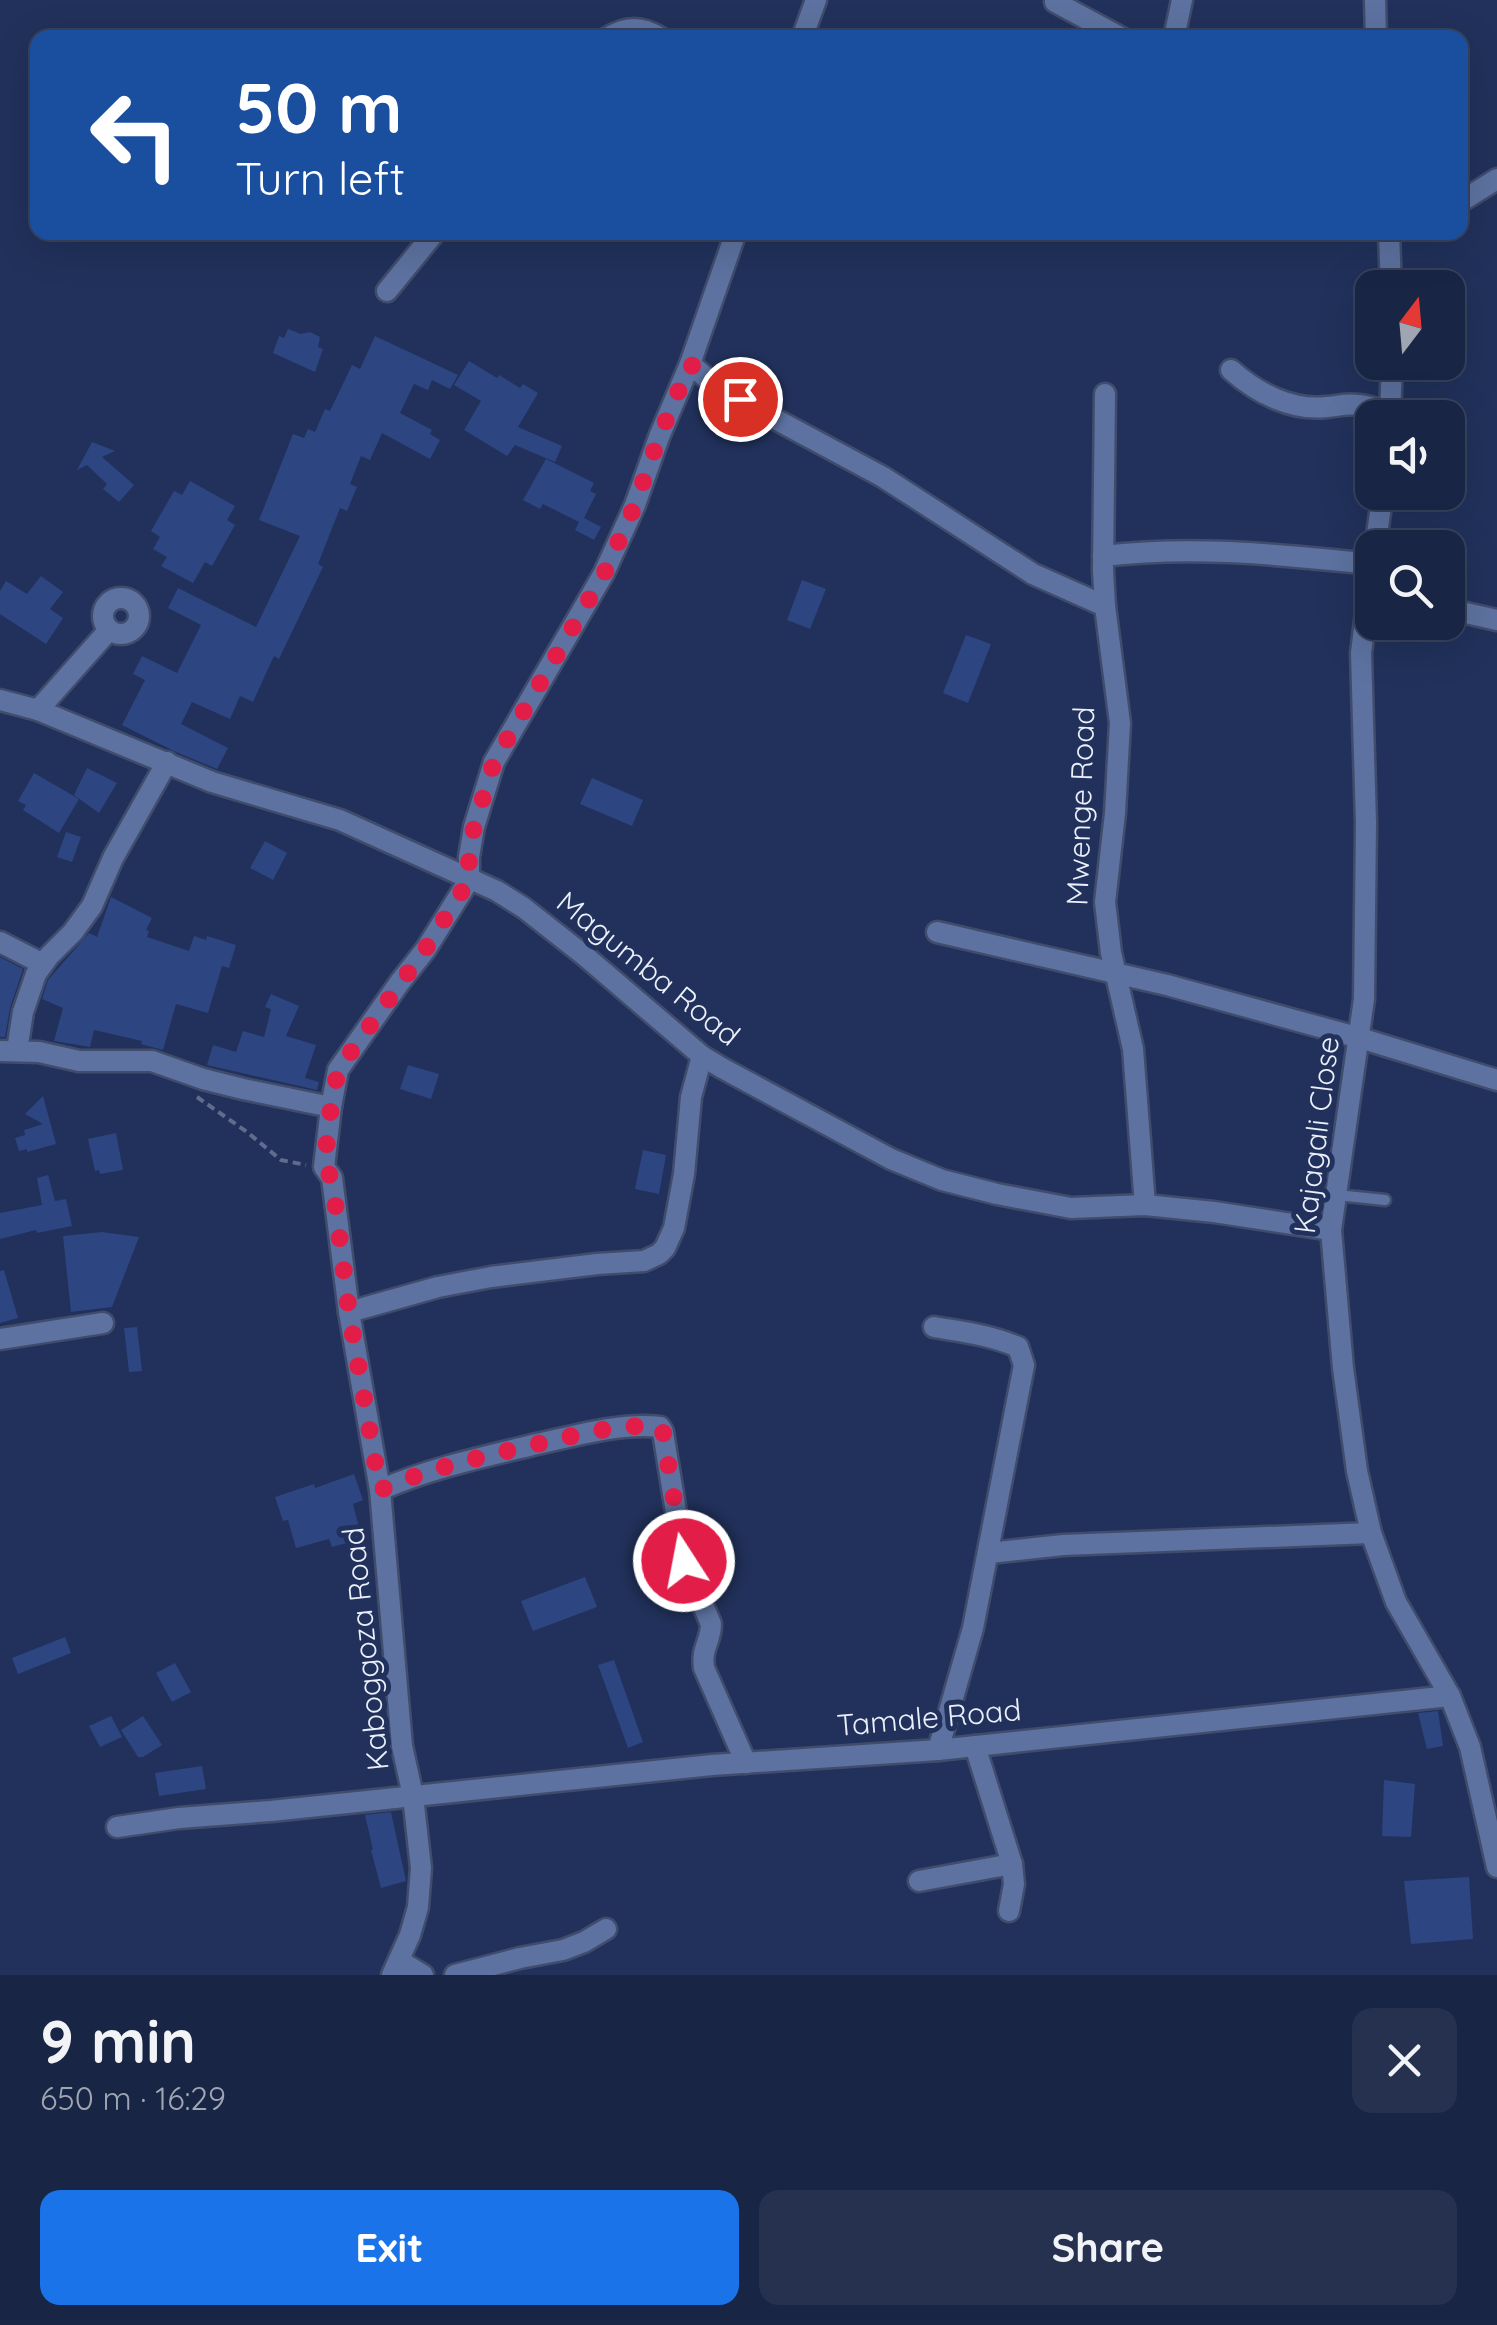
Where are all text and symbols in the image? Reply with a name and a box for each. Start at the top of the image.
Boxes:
text: 50 m [235,63,402,151]
icon: left [70,70,200,200]
text: Turn left [235,150,405,206]
north arrow [1355,270,1465,380]
map controls [1355,270,1465,640]
pin [698,357,783,442]
icon: arrive [713,372,768,427]
button: sound [1355,400,1465,510]
button: search [1355,530,1465,640]
street label: Mwenge Road [1058,706,1102,906]
street label: Magumba Road [549,883,748,1054]
street label: Kajagali Close [1285,1034,1347,1236]
position arrow [632,1509,736,1613]
street label: Kaboggoza Road [333,1526,397,1773]
street label: Tamale Road [835,1690,1023,1744]
text: 9 min [40,2003,196,2078]
button: close [1352,2008,1457,2113]
text: 650 m · 16:29 [40,2078,226,2118]
button: Exit [40,2190,739,2305]
button: Share [759,2190,1457,2305]

